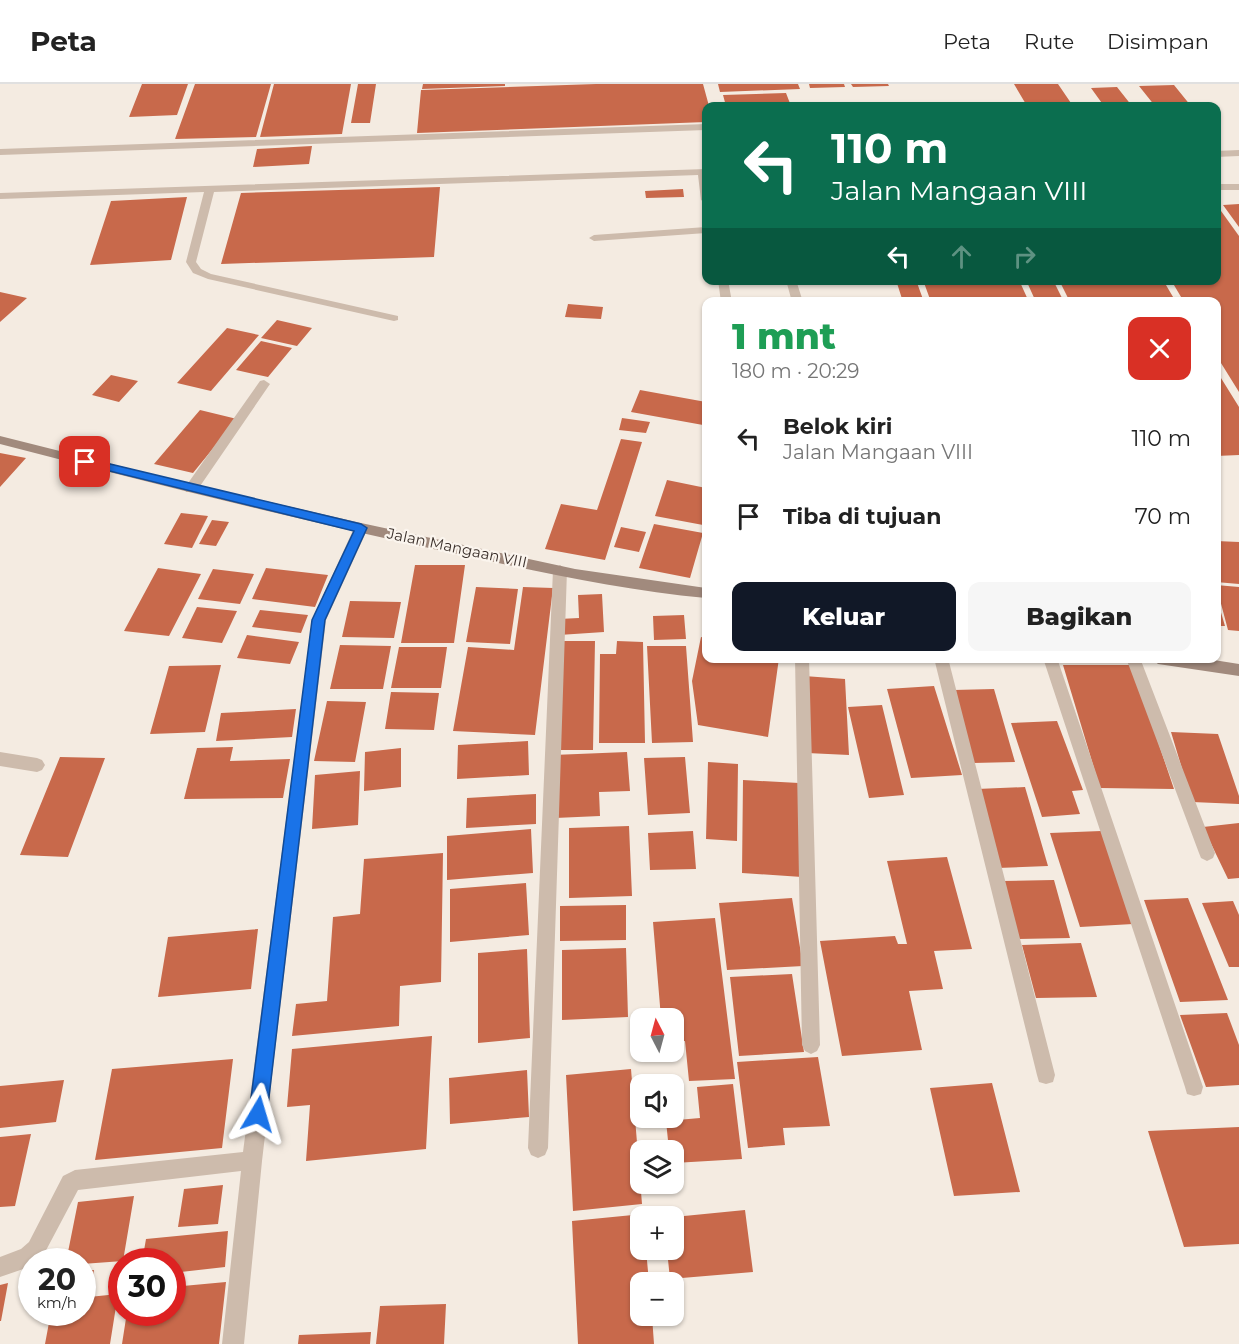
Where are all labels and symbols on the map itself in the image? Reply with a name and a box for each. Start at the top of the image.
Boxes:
pin [59,436,110,487]
street label: Jalan Mangaan VIII [384,523,529,572]
north arrow [630,1008,684,1062]
position arrow [226,1082,290,1146]
speed limit sign: 30 [108,1248,186,1326]

